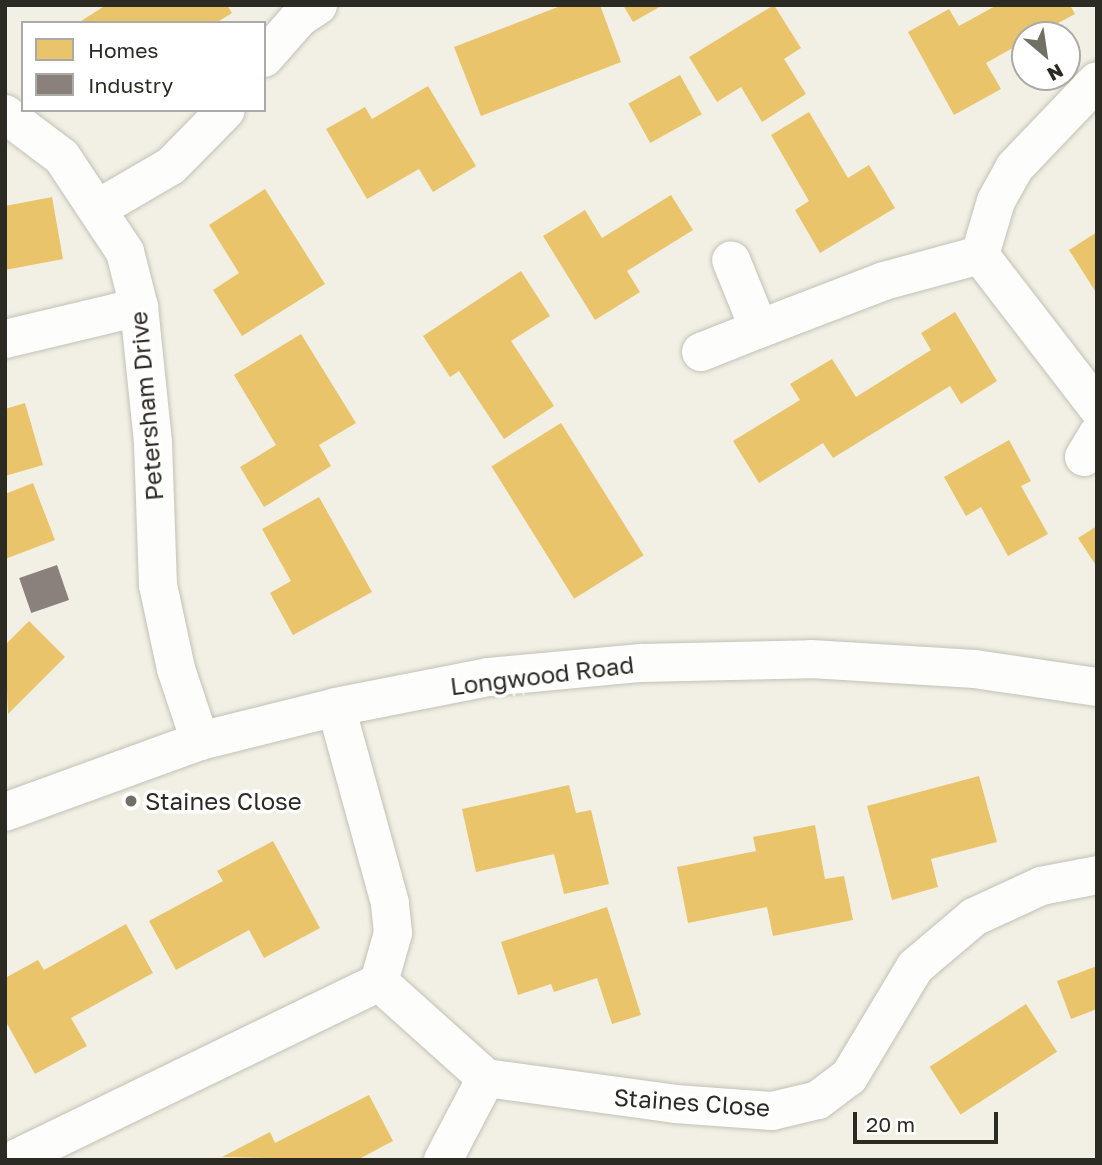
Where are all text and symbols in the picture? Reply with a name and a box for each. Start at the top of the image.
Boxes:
legend [21,21,266,112]
north arrow [1011,21,1081,91]
text: Homes [88,37,158,63]
text: N [1044,59,1067,87]
text: Industry [88,72,173,98]
street label: Petersham Drive [123,310,169,502]
street label: Longwood Road [448,649,636,701]
place label: Staines Close [145,787,302,815]
marker: Staines Close [123,793,139,809]
street label: Staines Close [613,1082,771,1122]
scale bar [857,1098,1002,1142]
text: 20 m [866,1111,915,1137]

